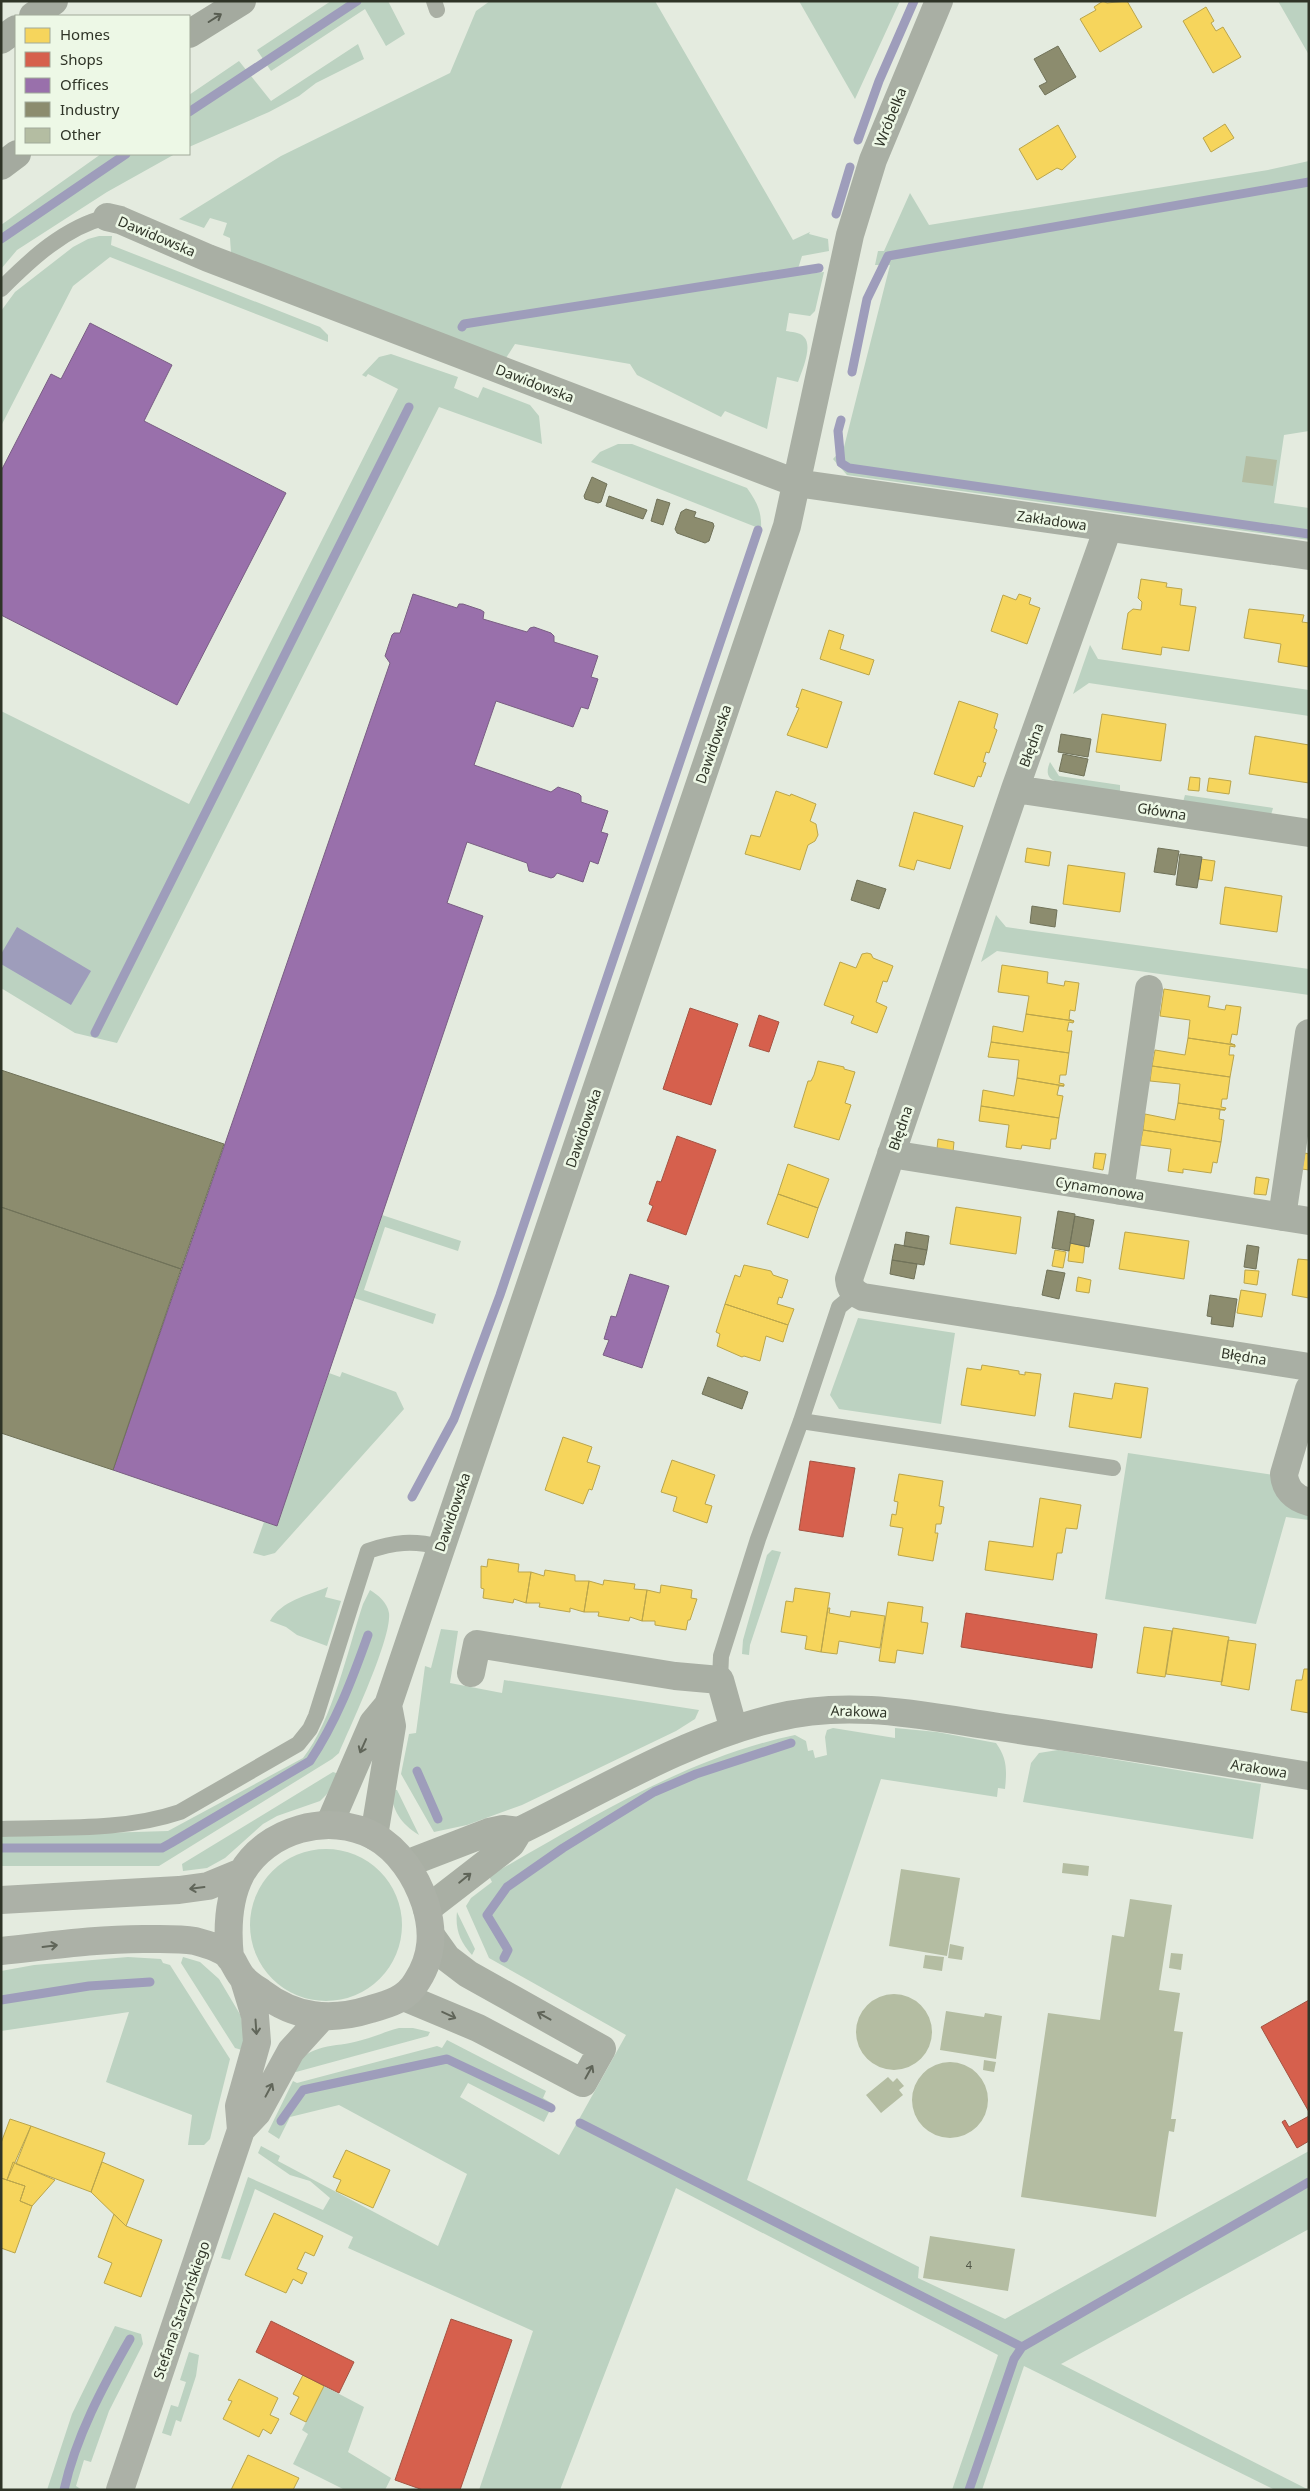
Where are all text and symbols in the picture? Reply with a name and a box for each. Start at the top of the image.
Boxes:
one-way arrow [208,12,222,22]
legend [15,15,190,155]
text: Homes [60,24,110,44]
text: Shops [60,49,103,69]
text: Offices [60,74,109,94]
street label: Wróbelka [870,85,910,149]
text: Industry [60,99,120,119]
text: Other [60,124,101,144]
street label: Dawidowska [115,211,199,261]
street label: Dawidowska [493,359,577,407]
street label: Zakładowa [1016,506,1088,534]
street label: Dawidowska [691,702,735,786]
street label: Błędna [1014,720,1048,770]
street label: Główna [1136,798,1188,824]
street label: Dawidowska [561,1086,605,1170]
street label: Błędna [884,1103,916,1153]
street label: Cynamonowa [1054,1172,1146,1204]
street label: Błędna [1220,1343,1268,1369]
street label: Dawidowska [430,1470,474,1554]
street label: Arakowa [830,1701,888,1721]
one-way arrow [357,1738,367,1753]
street label: Arakowa [1229,1754,1289,1782]
one-way arrow [458,1873,471,1884]
one-way arrow [189,1883,205,1893]
one-way arrow [41,1941,57,1951]
one-way arrow [441,2011,456,2020]
one-way arrow [536,2011,551,2021]
one-way arrow [252,2018,261,2034]
one-way arrow [584,2064,594,2079]
one-way arrow [265,2083,274,2098]
street label: Stefana Starzyńskiego [148,2238,214,2382]
house number: 4 [966,2257,973,2272]

